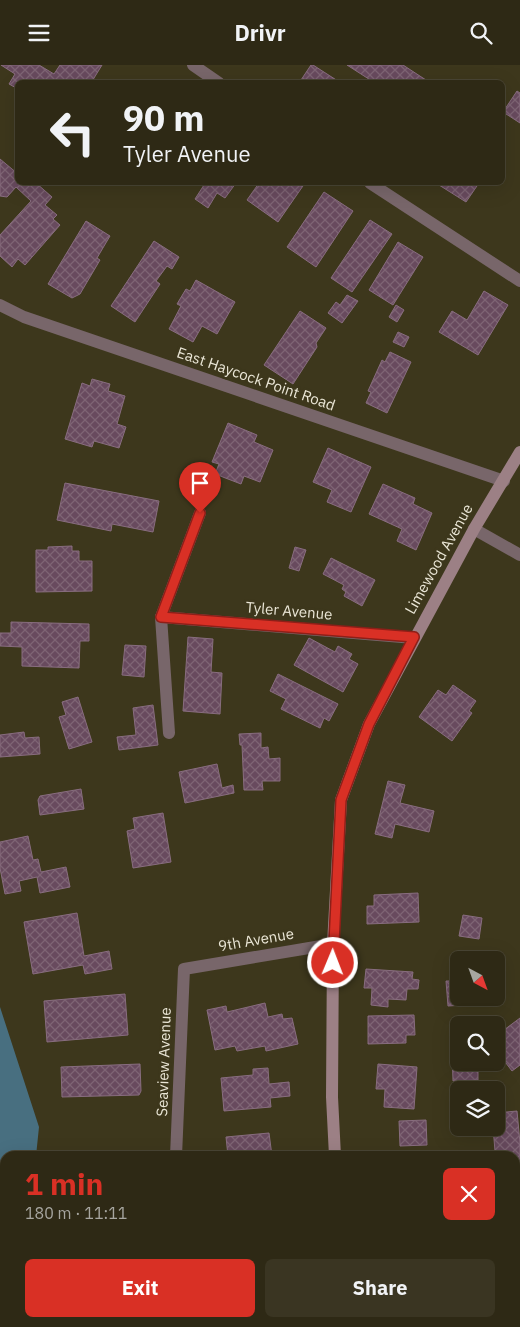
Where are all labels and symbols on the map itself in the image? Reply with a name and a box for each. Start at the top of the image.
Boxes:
street label: East Haycock Point Road [174,342,338,415]
pin [179,462,221,513]
street label: Limewood Avenue [400,500,477,617]
street label: Tyler Avenue [245,597,333,624]
street label: 9th Avenue [217,924,295,955]
position arrow [306,936,358,988]
north arrow [450,951,505,1006]
street label: Seaview Avenue [152,1007,175,1117]

